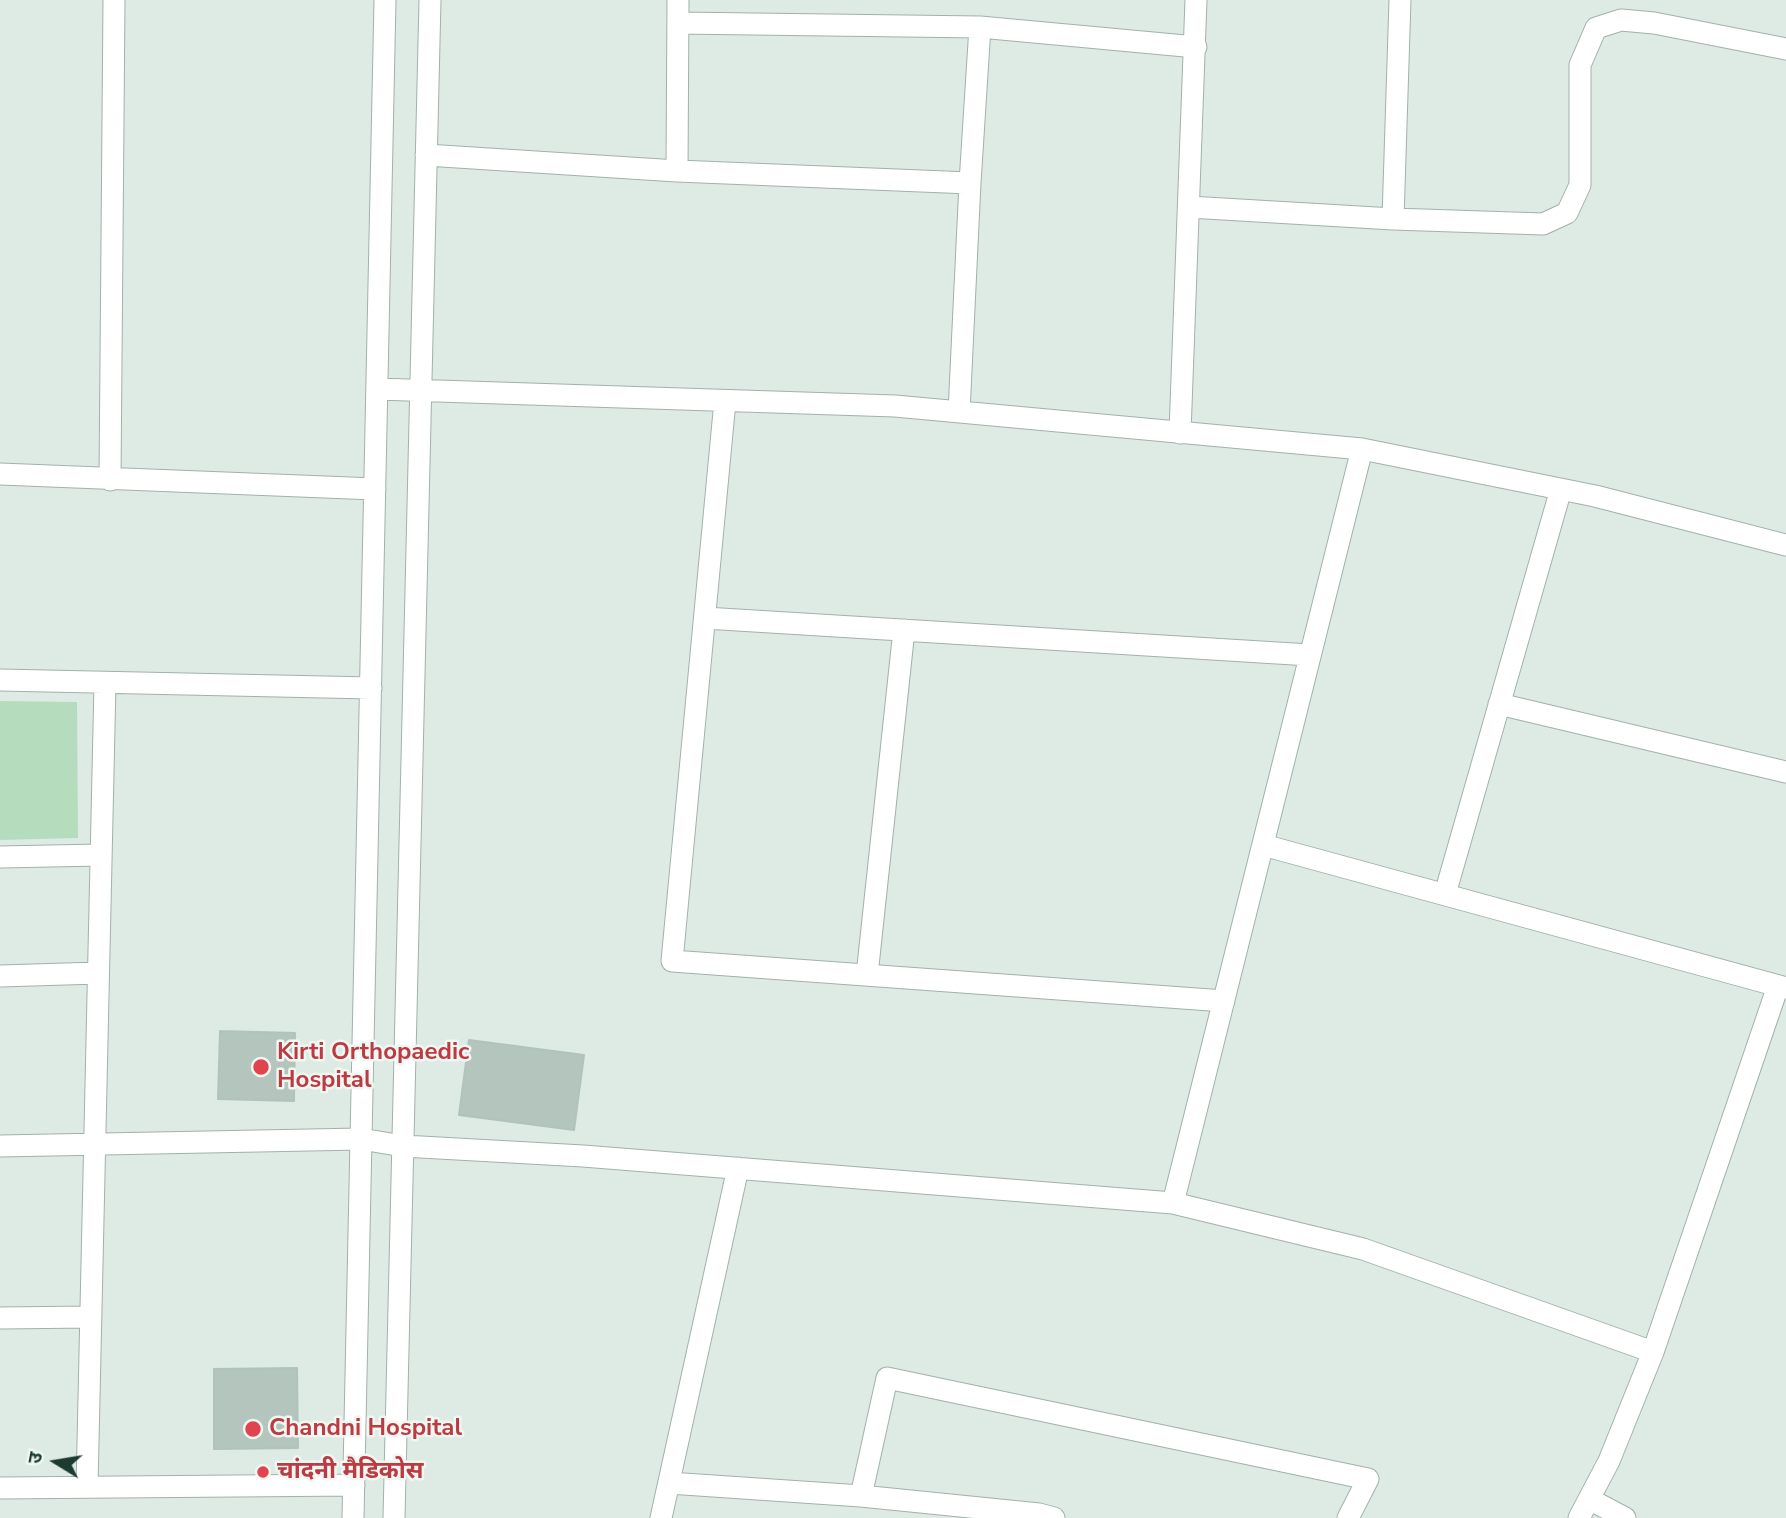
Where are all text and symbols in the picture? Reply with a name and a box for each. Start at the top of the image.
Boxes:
place label: Kirti Orthopaedic Hospital [277,1039,469,1095]
marker: Kirti Orthopaedic Hospital [251,1057,271,1077]
place label: Chandni Hospital [269,1415,462,1443]
marker: Chandni Hospital [243,1419,263,1439]
north arrow [21,1427,91,1497]
text: उ [22,1450,49,1466]
place label: चांदनी मैडिकोस [277,1458,424,1486]
marker: चांदनी मैडिकोस [255,1464,271,1480]

